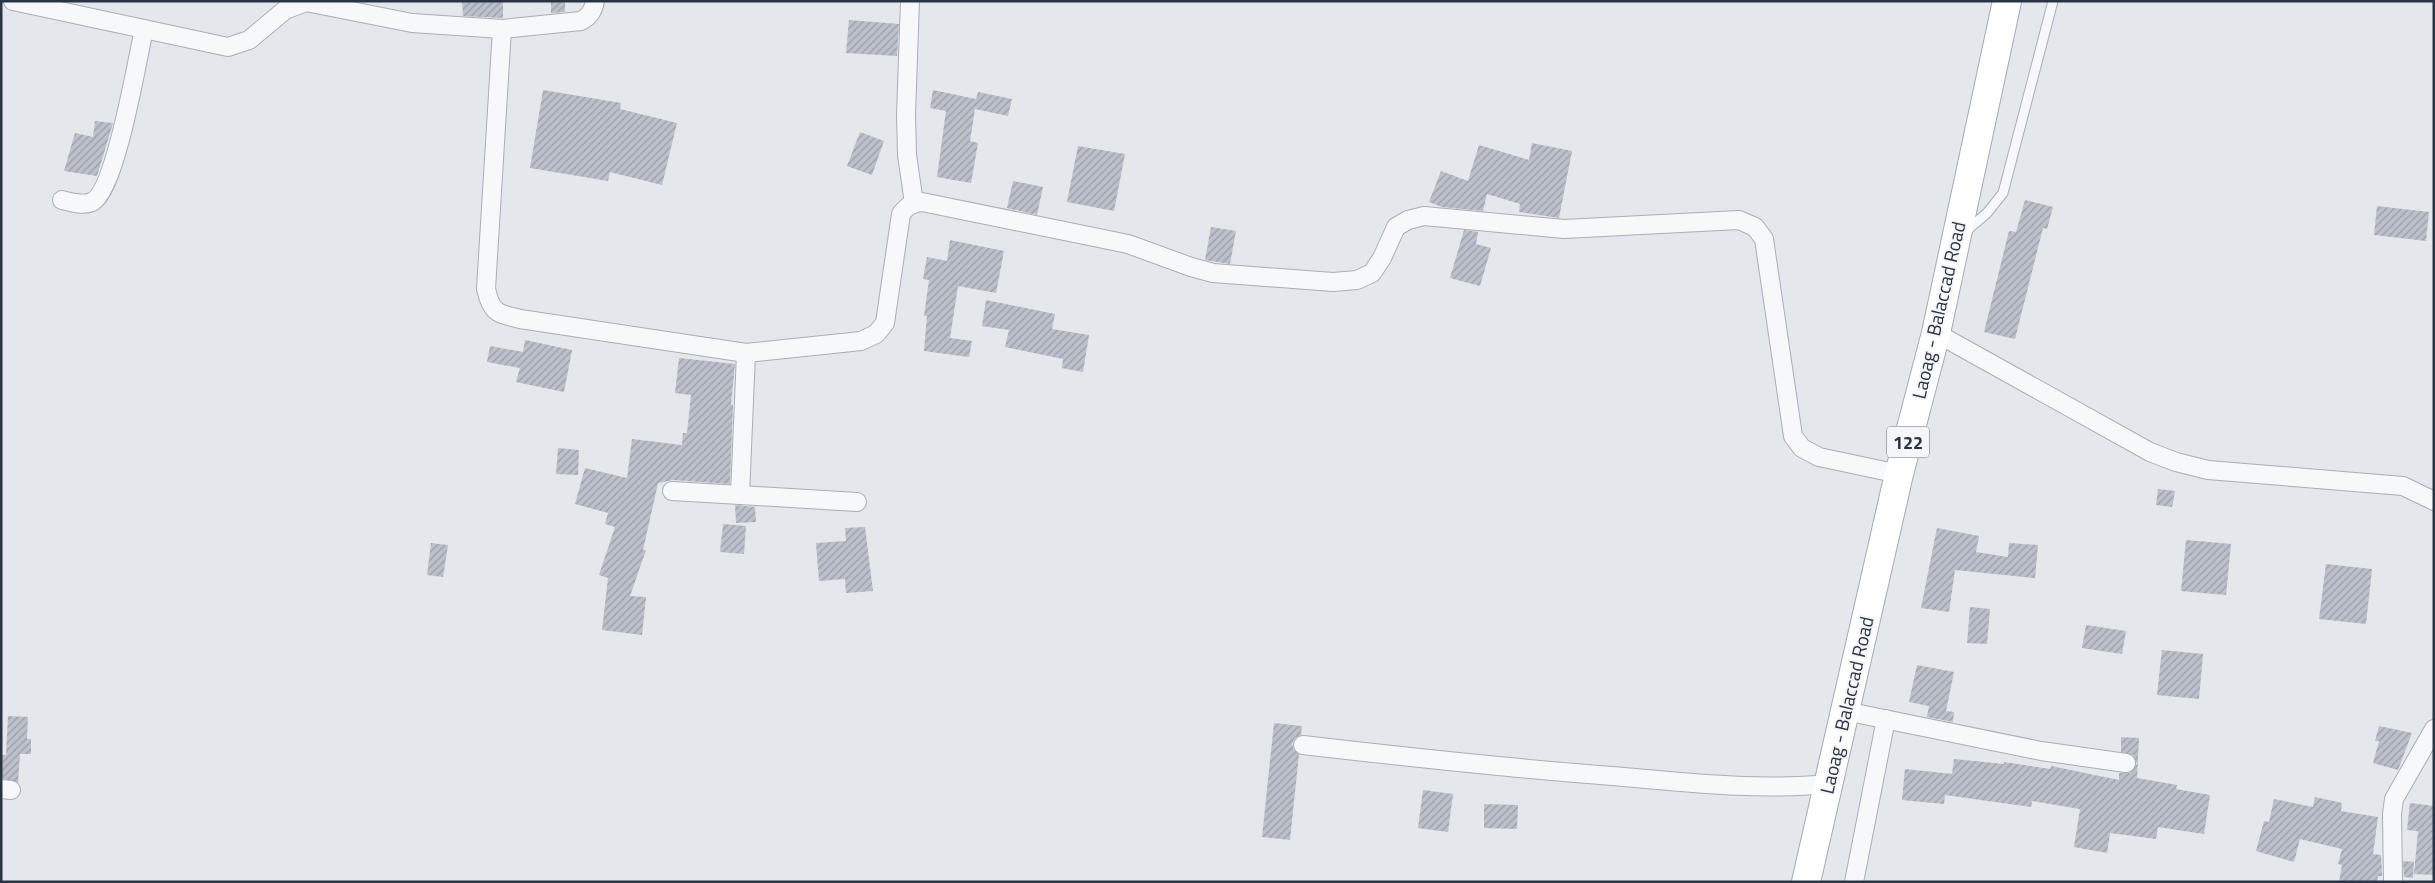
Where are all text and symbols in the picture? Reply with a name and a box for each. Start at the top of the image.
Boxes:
street label: Laoag - Balaccad Road [1904,219,1972,401]
road number: 122 [1887,427,1929,458]
street label: Laoag - Balaccad Road [1812,614,1880,796]

